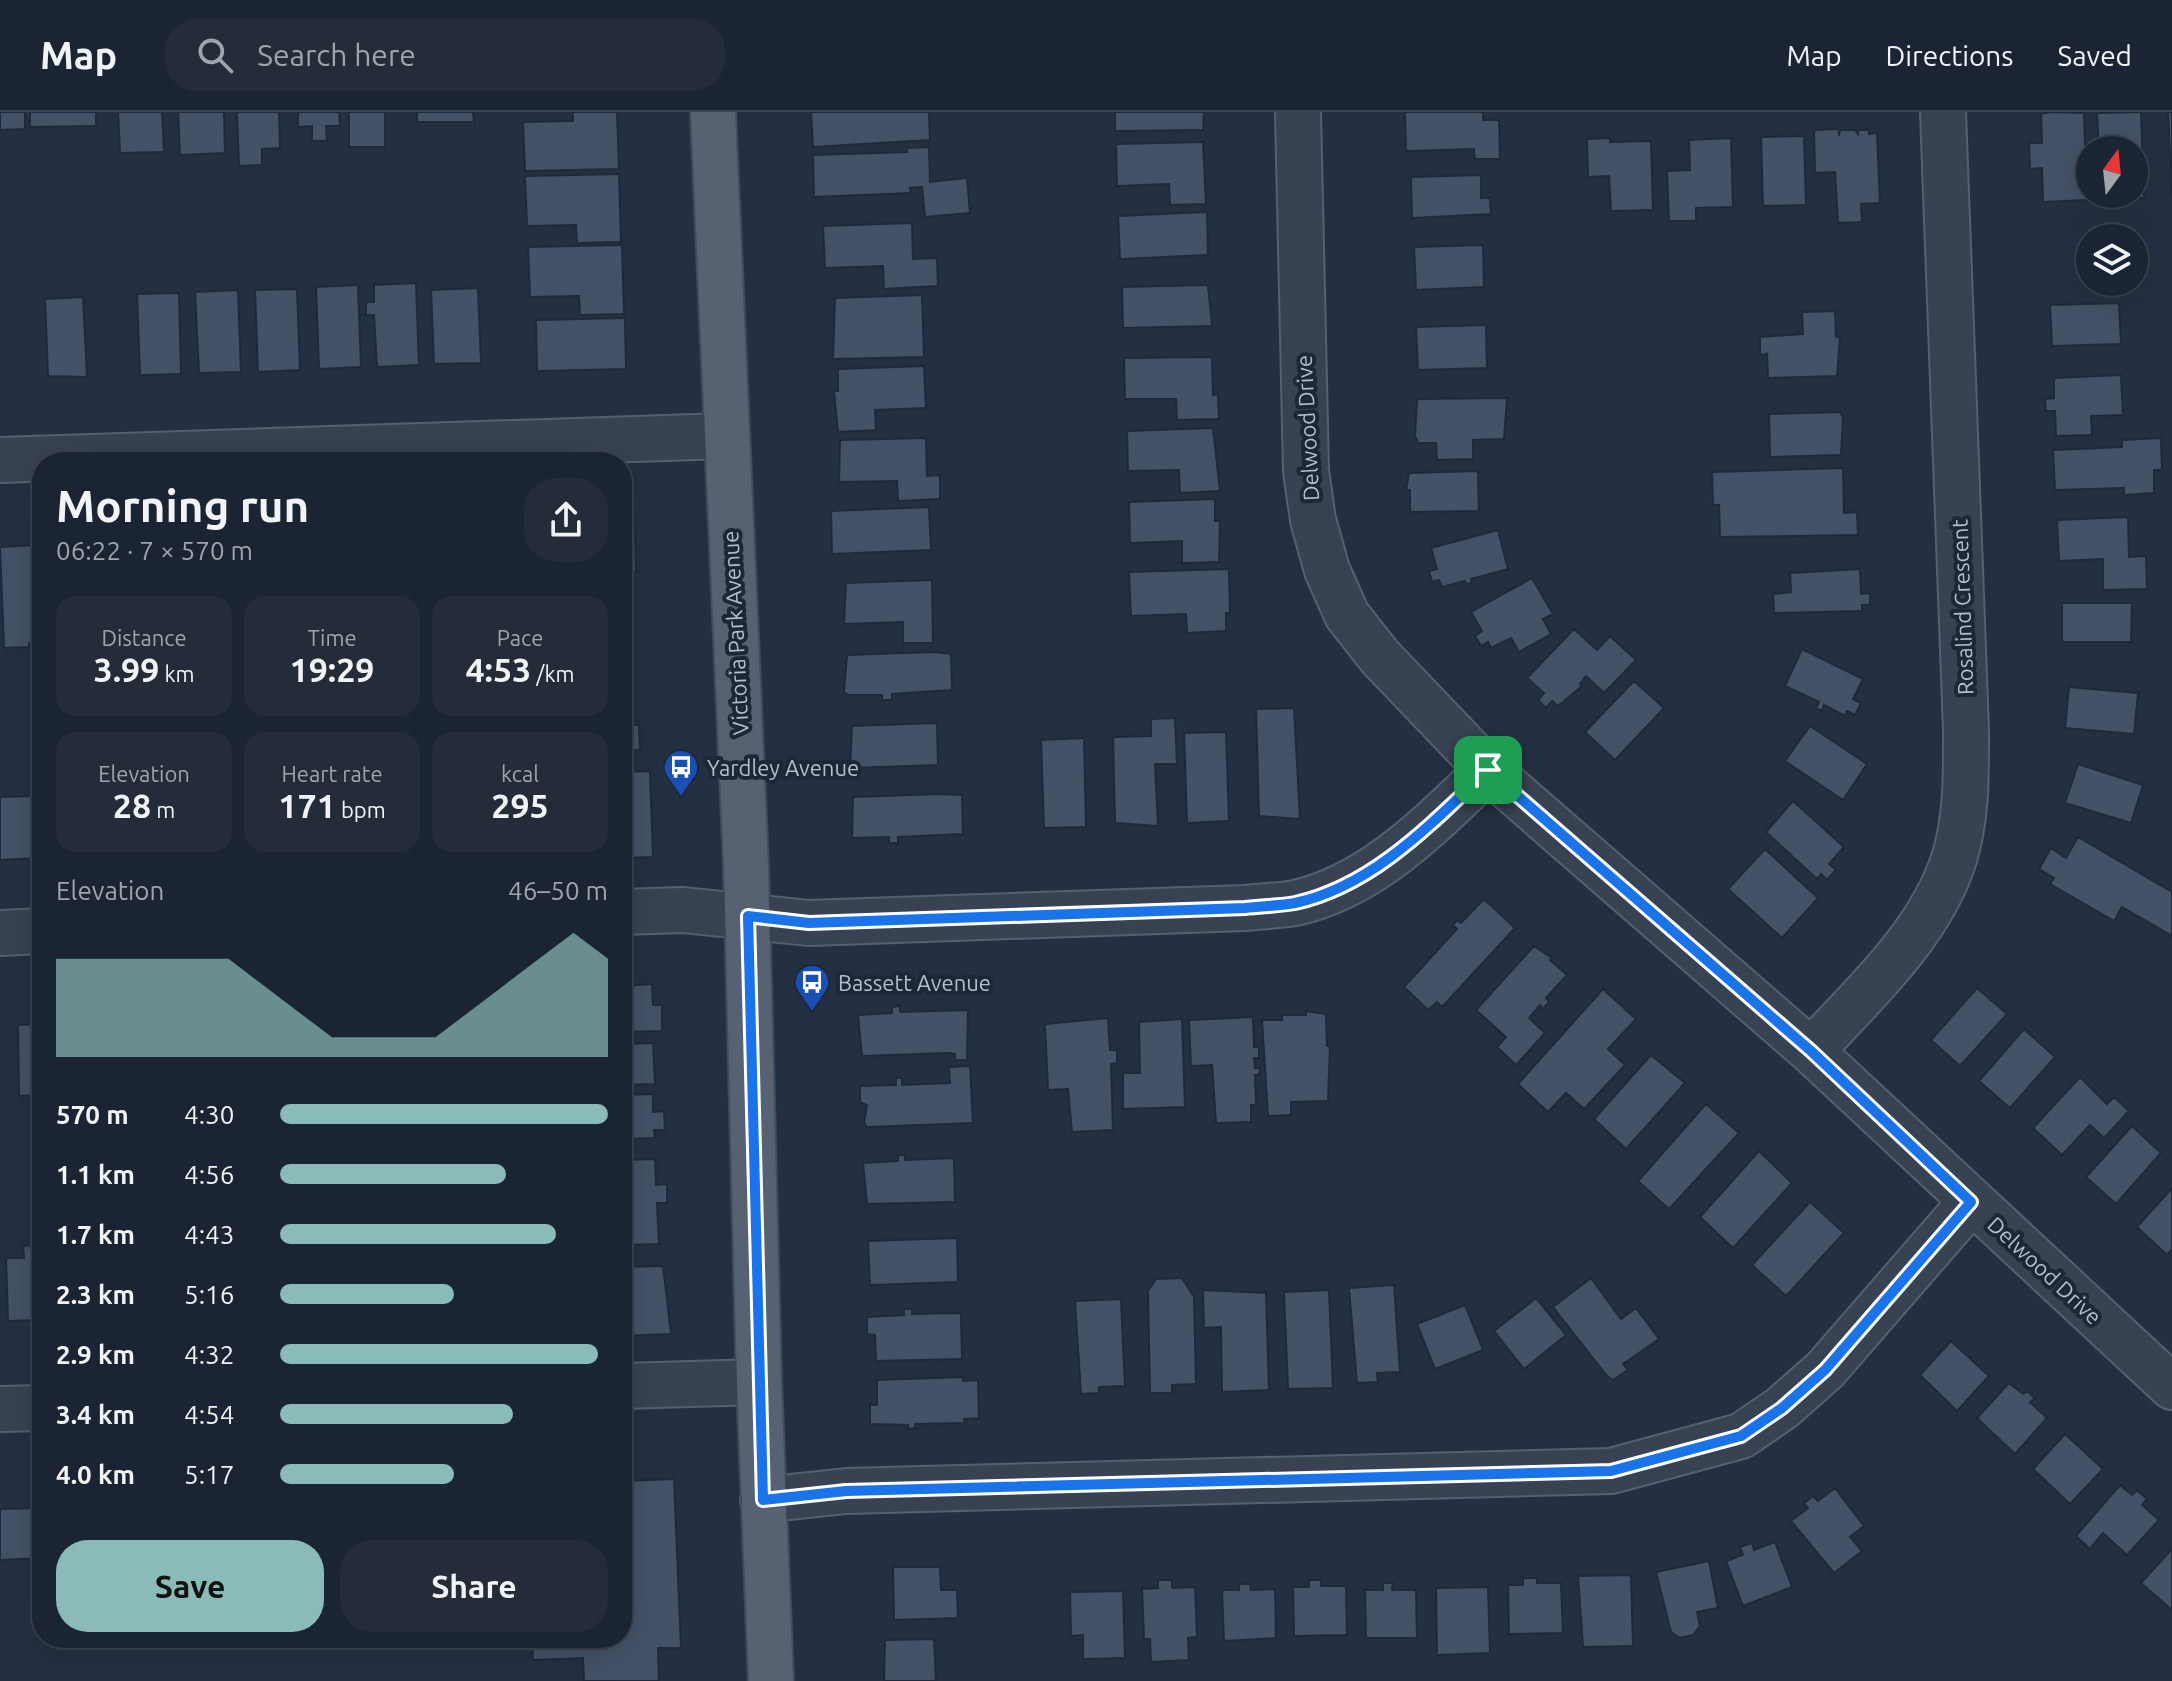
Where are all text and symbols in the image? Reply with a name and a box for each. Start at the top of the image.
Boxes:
search box [165,19,725,91]
icon: search [193,33,237,77]
text: Map [40,34,117,76]
text: Search here [257,38,416,72]
text: Map [1786,40,1842,71]
text: Directions [1886,40,2013,71]
text: Saved [2057,40,2132,71]
north arrow [2076,136,2148,208]
map controls [2076,136,2148,296]
button: layers [2076,224,2148,296]
street label: Delwood Drive [1291,354,1323,502]
button: share [524,478,608,562]
text: Morning run [56,481,309,530]
street label: Rosalind Crescent [1946,518,1978,695]
street label: Victoria Park Avenue [717,530,753,736]
text: 06:22 · 7 × 570 m [56,536,253,565]
text: Distance [101,625,187,650]
text: Time [307,625,357,650]
text: Pace [497,625,543,650]
text: 3.99 [93,650,159,688]
text: 19:29 [289,650,375,688]
text: 4:53 [465,650,531,688]
text: km [159,661,195,686]
text: /km [531,661,575,686]
pin [1454,736,1522,804]
bus stop icon: Yardley Avenue [662,748,700,798]
icon: arrive [1466,748,1510,792]
place label: Yardley Avenue [707,755,859,780]
text: Elevation [98,761,190,786]
text: Heart rate [281,761,383,786]
text: kcal [501,761,539,786]
text: 28 [113,786,151,824]
text: 171 [278,786,336,824]
text: 295 [491,786,549,824]
text: m [151,797,175,822]
text: bpm [336,797,386,822]
text: Elevation [56,876,164,905]
text: 46–50 m [508,876,608,905]
bus stop icon: Bassett Avenue [793,963,831,1013]
place label: Bassett Avenue [838,970,991,995]
text: 570 m [56,1100,129,1129]
text: 4:30 [184,1100,234,1129]
text: 1.1 km [56,1160,135,1189]
text: 4:56 [184,1160,234,1189]
street label: Delwood Drive [1983,1211,2107,1329]
text: 1.7 km [56,1220,135,1249]
text: 4:43 [184,1220,234,1249]
text: 2.3 km [56,1280,135,1309]
text: 5:16 [184,1280,234,1309]
text: 2.9 km [56,1340,135,1369]
text: 4:32 [184,1340,234,1369]
text: 3.4 km [56,1400,135,1429]
text: 4:54 [184,1400,234,1429]
text: 4.0 km [56,1460,135,1489]
text: 5:17 [184,1460,234,1489]
button: Save [56,1540,324,1632]
button: Share [340,1540,608,1632]

